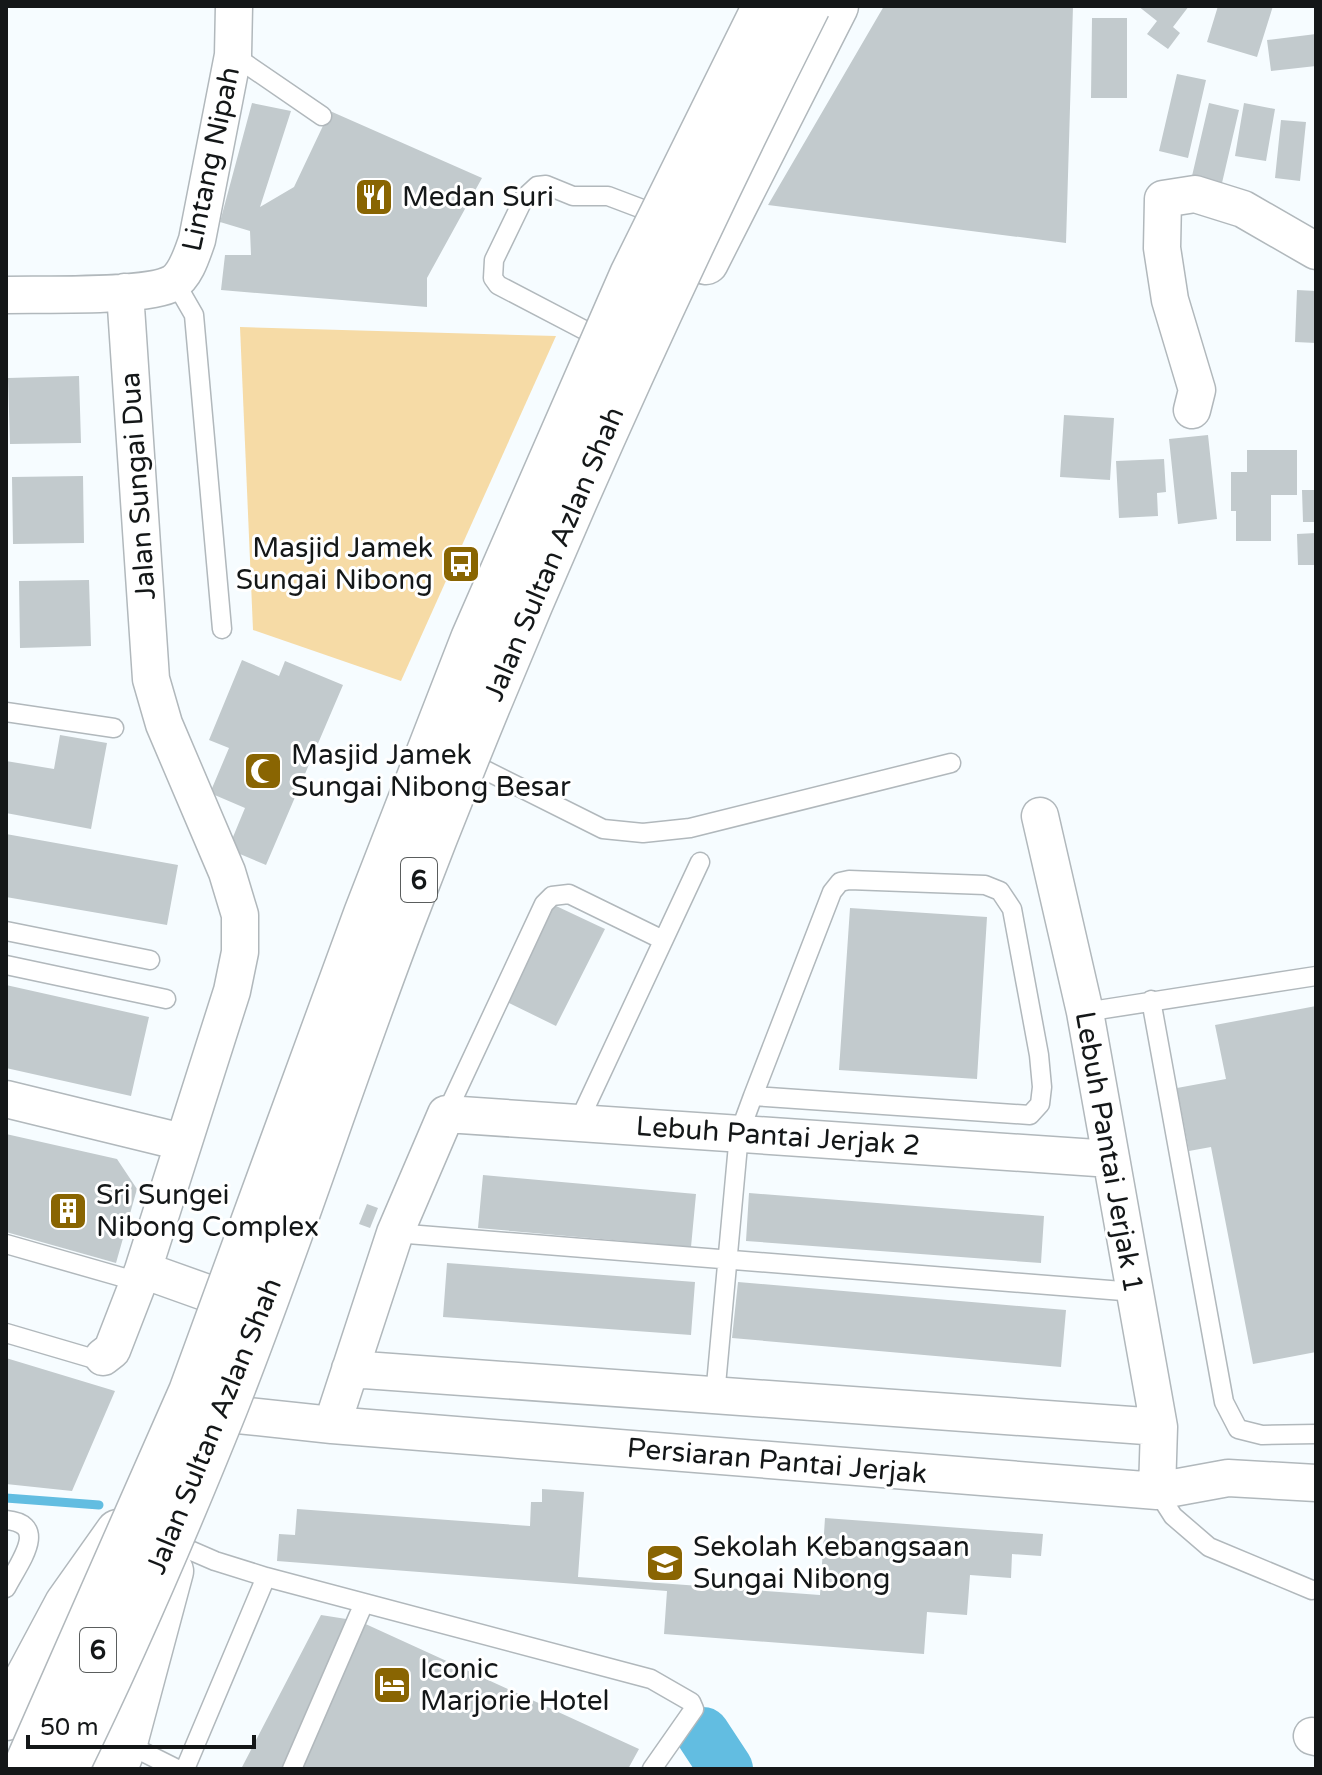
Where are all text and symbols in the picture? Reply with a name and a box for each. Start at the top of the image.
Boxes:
street label: Lintang Nipah [175,64,247,254]
restaurant icon: Medan Suri [353,176,395,218]
place label: Medan Suri [402,180,554,214]
street label: Jalan Sungai Dua [113,371,163,601]
street label: Jalan Sultan Azlan Shah [477,402,631,706]
place label: Masjid Jamek Sungai Nibong [236,531,433,597]
bus stop icon: Masjid Jamek Sungai Nibong [440,543,482,585]
place label: Masjid Jamek Sungai Nibong Besar [291,738,571,804]
mosque icon: Masjid Jamek Sungai Nibong Besar [242,750,284,792]
road number: 6 [401,858,437,902]
street label: Lebuh Pantai Jerjak 1 [1068,1009,1150,1295]
street label: Lebuh Pantai Jerjak 2 [635,1109,921,1163]
place label: Sri Sungei Nibong Complex [96,1178,319,1244]
building icon: Sri Sungei Nibong Complex [47,1190,89,1232]
street label: Jalan Sultan Azlan Shah [139,1273,289,1579]
street label: Persiaran Pantai Jerjak [626,1431,928,1491]
place label: Sekolah Kebangsaan Sungai Nibong [693,1530,970,1596]
school or university icon: Sekolah Kebangsaan Sungai Nibong [644,1542,686,1584]
road number: 6 [80,1628,116,1672]
place label: Iconic Marjorie Hotel [420,1652,609,1718]
hotel icon: Iconic Marjorie Hotel [371,1664,413,1706]
scale bar [28,1699,254,1749]
text: 50 m [40,1713,98,1742]

